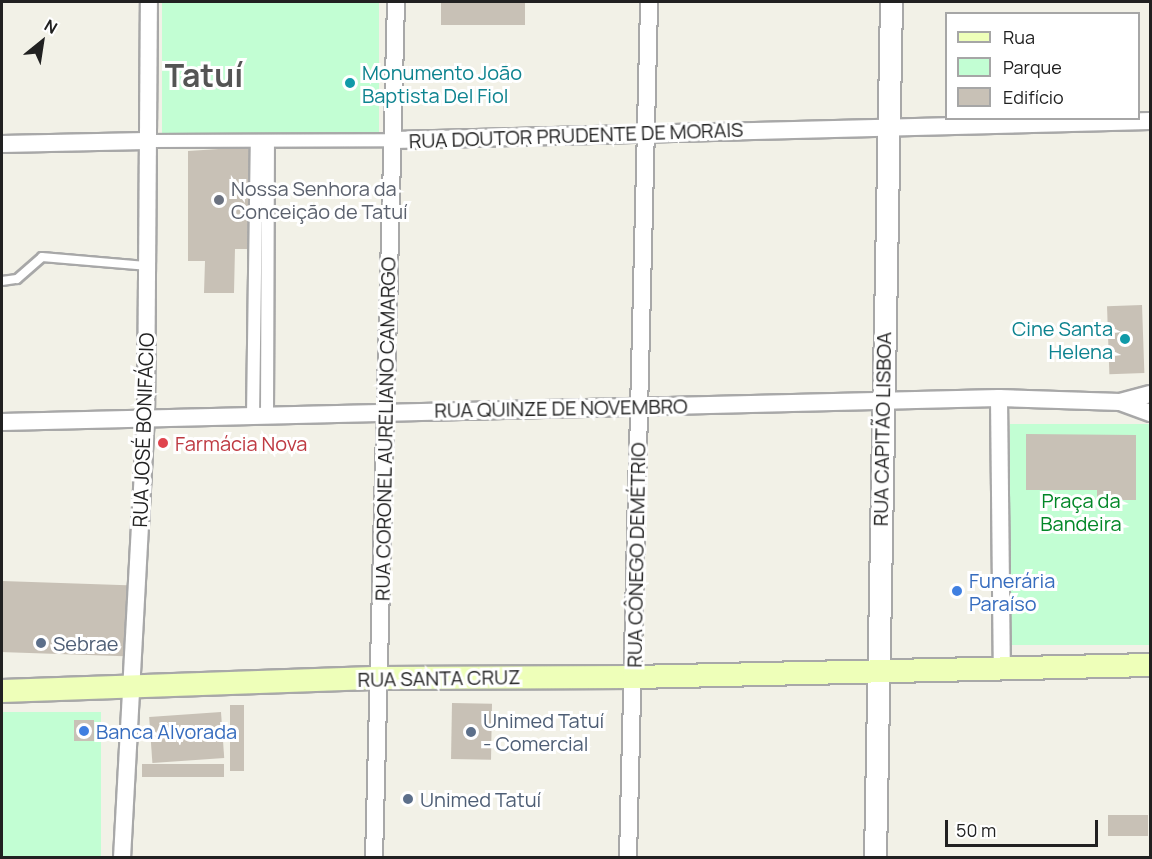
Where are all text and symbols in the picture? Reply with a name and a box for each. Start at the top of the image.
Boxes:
north arrow [12,12,72,72]
legend [945,12,1140,120]
text: N [41,14,61,39]
text: Rua [1003,25,1035,49]
text: Parque [1003,55,1062,79]
district label: Tatuí [165,56,243,94]
place label: Monumento João Baptista Del Fiol [362,60,522,107]
marker: Monumento João Baptista Del Fiol [343,76,357,90]
text: Edifício [1003,85,1064,109]
street label: RUA DOUTOR PRUDENTE DE MORAIS [408,117,744,153]
place label: Nossa Senhora da Conceição de Tatuí [231,176,408,223]
marker: Nossa Senhora da Conceição de Tatuí [212,193,226,207]
street label: RUA CORONEL AURELIANO CAMARGO [370,256,400,602]
place label: Cine Santa Helena [1012,316,1113,363]
street label: RUA JOSÉ BONIFÁCIO [128,332,158,528]
street label: RUA CAPITÃO LISBOA [868,332,896,526]
marker: Cine Santa Helena [1118,332,1132,346]
street label: RUA QUINZE DE NOVEMBRO [434,394,688,422]
place label: Farmácia Nova [175,431,307,455]
marker: Farmácia Nova [156,436,170,450]
street label: RUA CÔNEGO DEMÉTRIO [622,442,650,668]
park label: Praça da Bandeira [1040,489,1122,536]
place label: Funerária Paraíso [969,568,1055,615]
marker: Funerária Paraíso [950,584,964,598]
place label: Sebrae [53,631,118,655]
marker: Sebrae [34,636,48,650]
street label: RUA SANTA CRUZ [357,665,521,691]
place label: Unimed Tatuí - Comercial [483,708,604,755]
place label: Banca Alvorada [96,719,237,743]
marker: Banca Alvorada [77,724,91,738]
marker: Unimed Tatuí - Comercial [464,725,478,739]
place label: Unimed Tatuí [420,787,541,811]
marker: Unimed Tatuí [401,792,415,806]
scale bar [948,808,1101,846]
text: 50 m [956,818,996,842]

